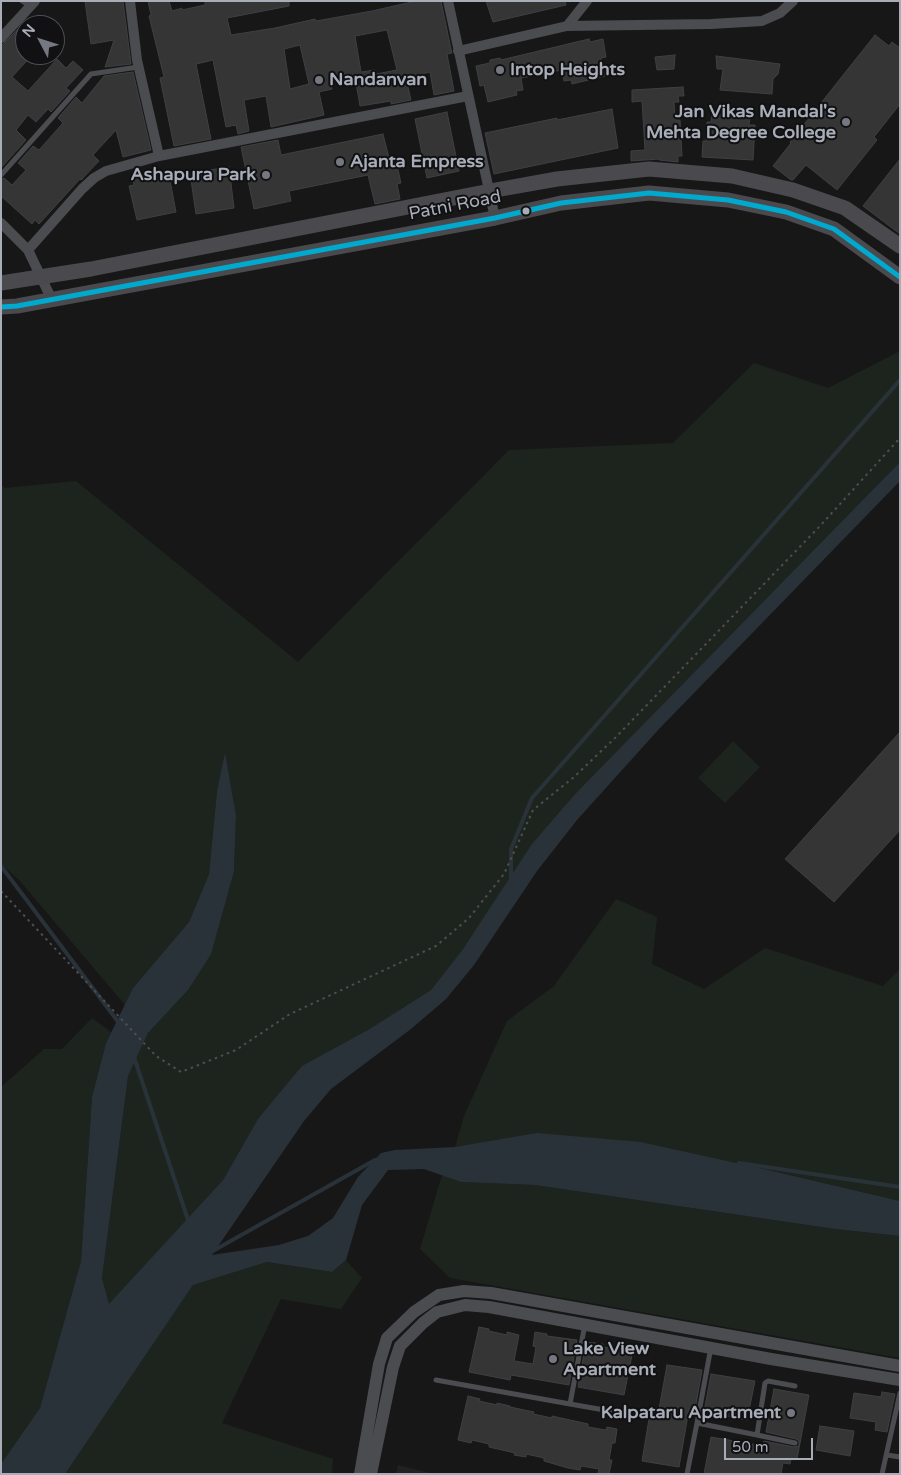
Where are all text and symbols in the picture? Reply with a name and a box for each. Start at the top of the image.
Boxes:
north arrow [15,15,65,65]
text: N [19,21,39,40]
place label: Intop Heights [510,59,625,81]
marker: Intop Heights [494,64,506,76]
place label: Nandanvan [329,69,427,91]
marker: Nandanvan [313,74,325,86]
place label: Jan Vikas Mandal's Mehta Degree College [646,101,836,144]
marker: Jan Vikas Mandal's Mehta Degree College [840,116,852,128]
place label: Ajanta Empress [350,151,484,173]
marker: Ajanta Empress [334,156,346,168]
place label: Ashapura Park [130,164,256,186]
marker: Ashapura Park [260,169,272,181]
street label: Patni Road [407,186,503,226]
unlabelled marker [521,206,531,216]
place label: Lake View Apartment [563,1338,656,1380]
marker: Lake View Apartment [547,1353,559,1365]
place label: Kalpataru Apartment [601,1402,781,1424]
marker: Kalpataru Apartment [785,1407,797,1419]
scale bar [726,1428,815,1460]
text: 50 m [732,1438,769,1456]

